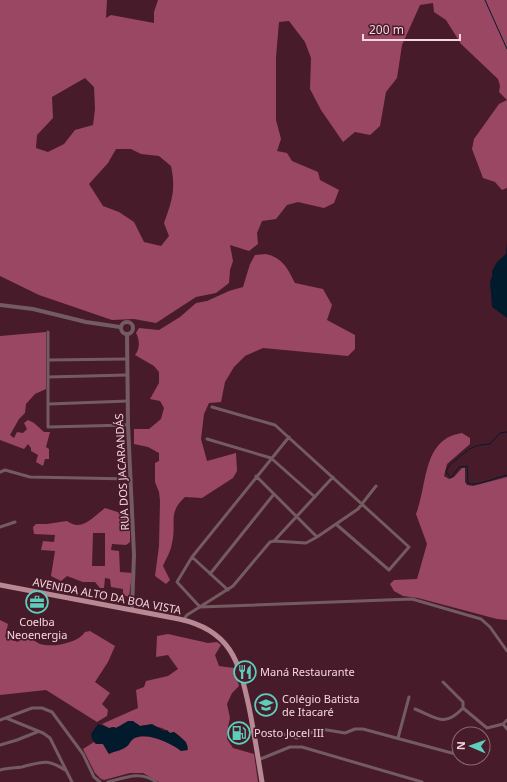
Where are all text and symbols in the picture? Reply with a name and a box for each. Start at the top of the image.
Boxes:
scale bar [363,16,460,42]
text: 200 m [369,21,404,38]
street label: RUA DOS JACARANDÁS [111,413,132,531]
street label: AVENIDA ALTO DA BOA VISTA [32,574,184,617]
office icon: Coelba Neoenergia [24,589,50,615]
place label: Coelba Neoenergia [7,614,67,642]
restaurant icon: Maná Restaurante [232,659,258,685]
place label: Maná Restaurante [260,664,355,679]
place label: Colégio Batista de Itacaré [282,691,359,719]
school or university icon: Colégio Batista de Itacaré [253,692,279,718]
fuel station icon: Posto Jocel III [226,720,252,746]
place label: Posto Jocel III [254,725,324,740]
north arrow [451,726,491,766]
text: N [453,741,468,750]

